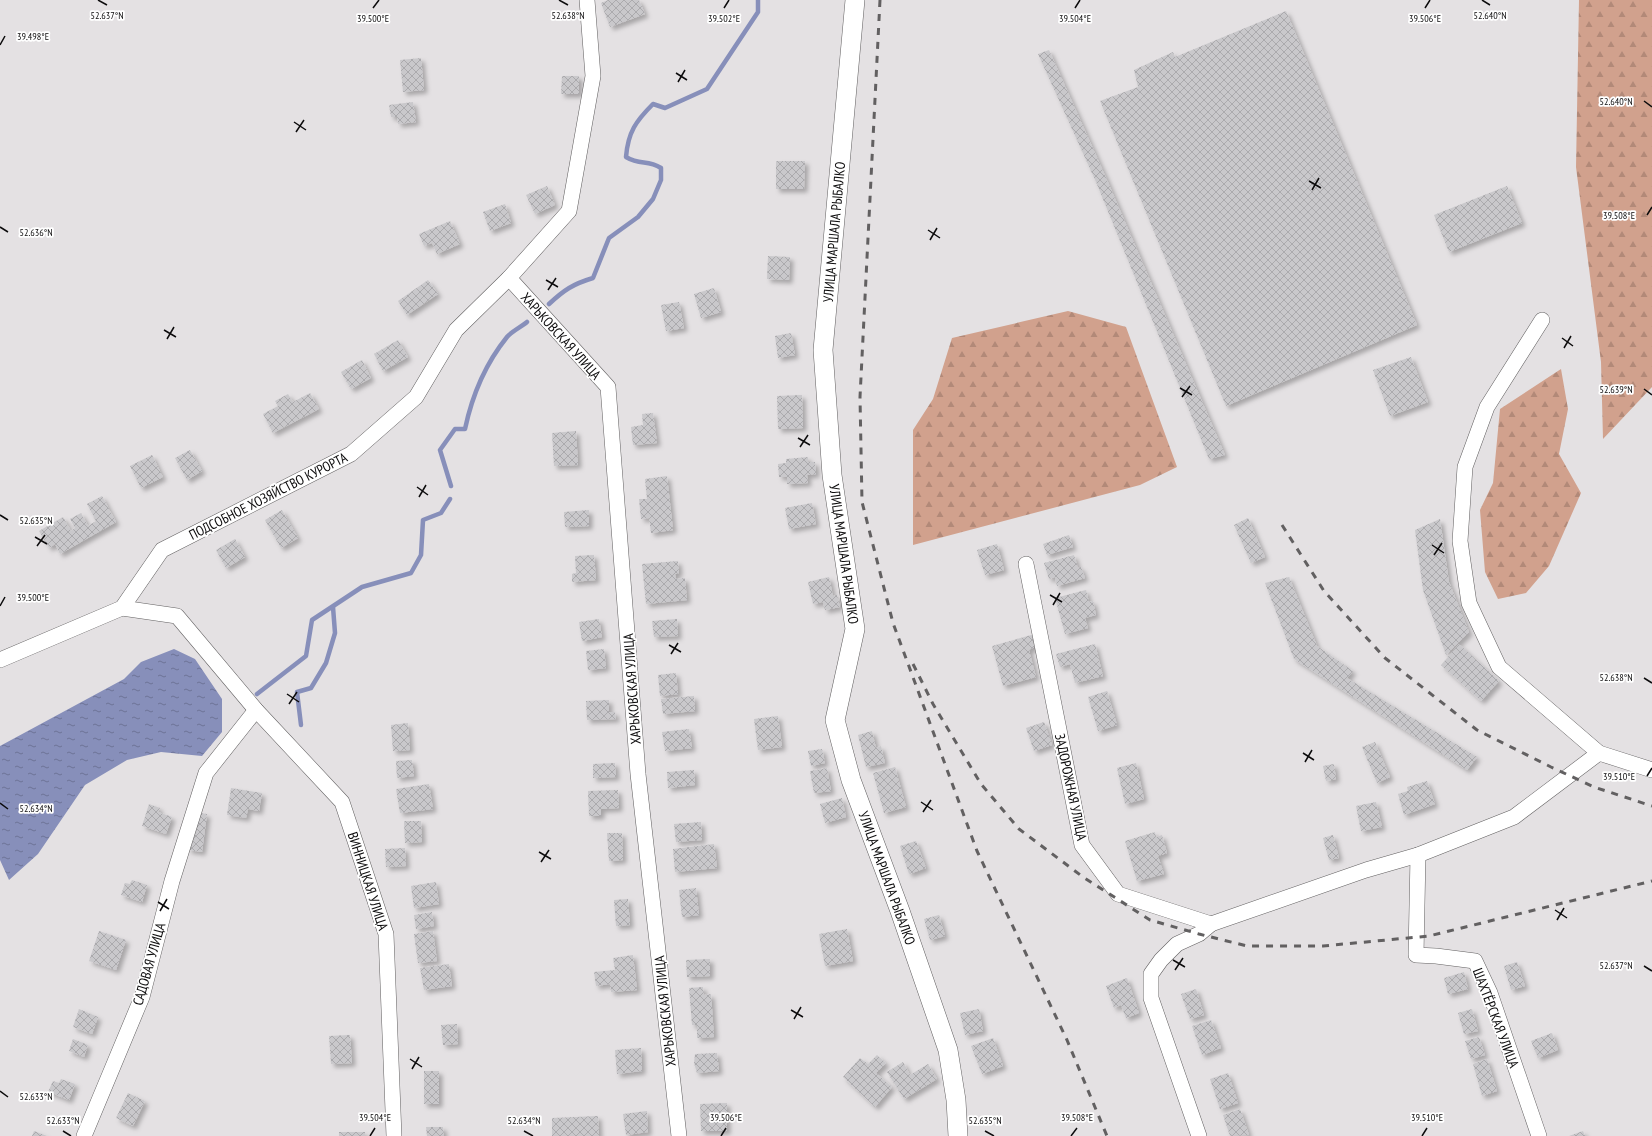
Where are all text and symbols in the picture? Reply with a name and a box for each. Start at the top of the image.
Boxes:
text: 52.637°N [90,9,124,22]
text: 52.638°N [551,9,585,22]
text: 52.640°N [1473,9,1507,22]
text: 39.500°E [357,12,389,25]
text: 39.502°E [708,12,740,25]
text: 39.504°E [1059,12,1091,25]
text: 39.506°E [1409,12,1441,25]
text: 39.498°E [17,30,49,43]
text: 52.640°N [1599,95,1633,108]
street label: УЛИЦА МАРШАЛА РЫБАЛКО [819,161,849,303]
text: 39.508°E [1603,209,1635,222]
text: 52.636°N [19,226,53,239]
street label: ХАРЬКОВСКАЯ УЛИЦА [517,289,605,384]
text: 52.639°N [1599,383,1633,396]
street label: ПОДСОБНОЕ ХОЗЯЙСТВО КУРОРТА [186,448,350,544]
street label: УЛИЦА МАРШАЛА РЫБАЛКО [825,483,863,625]
text: 52.635°N [19,514,53,527]
text: 39.500°E [17,591,49,604]
street label: ХАРЬКОВСКАЯ УЛИЦА [619,633,645,745]
text: 52.638°N [1599,671,1633,684]
street label: ЗАДОРОЖНАЯ УЛИЦА [1051,732,1091,842]
text: 39.510°E [1603,770,1635,783]
text: 52.634°N [19,802,53,815]
street label: УЛИЦА МАРШАЛА РЫБАЛКО [854,809,920,948]
street label: ВИННИЦКАЯ УЛИЦА [344,830,392,933]
street label: САДОВАЯ УЛИЦА [129,920,169,1007]
street label: ХАРЬКОВСКАЯ УЛИЦА [650,954,680,1067]
text: 52.637°N [1599,959,1633,972]
street label: ШАХТЁРСКАЯ УЛИЦА [1469,966,1523,1071]
text: 52.633°N [19,1090,53,1103]
text: 39.504°E [359,1111,391,1124]
text: 39.506°E [710,1111,742,1124]
text: 39.508°E [1061,1111,1093,1124]
text: 39.510°E [1411,1111,1443,1124]
text: 52.633°N [46,1114,80,1127]
text: 52.634°N [507,1114,541,1127]
text: 52.635°N [968,1114,1002,1127]

